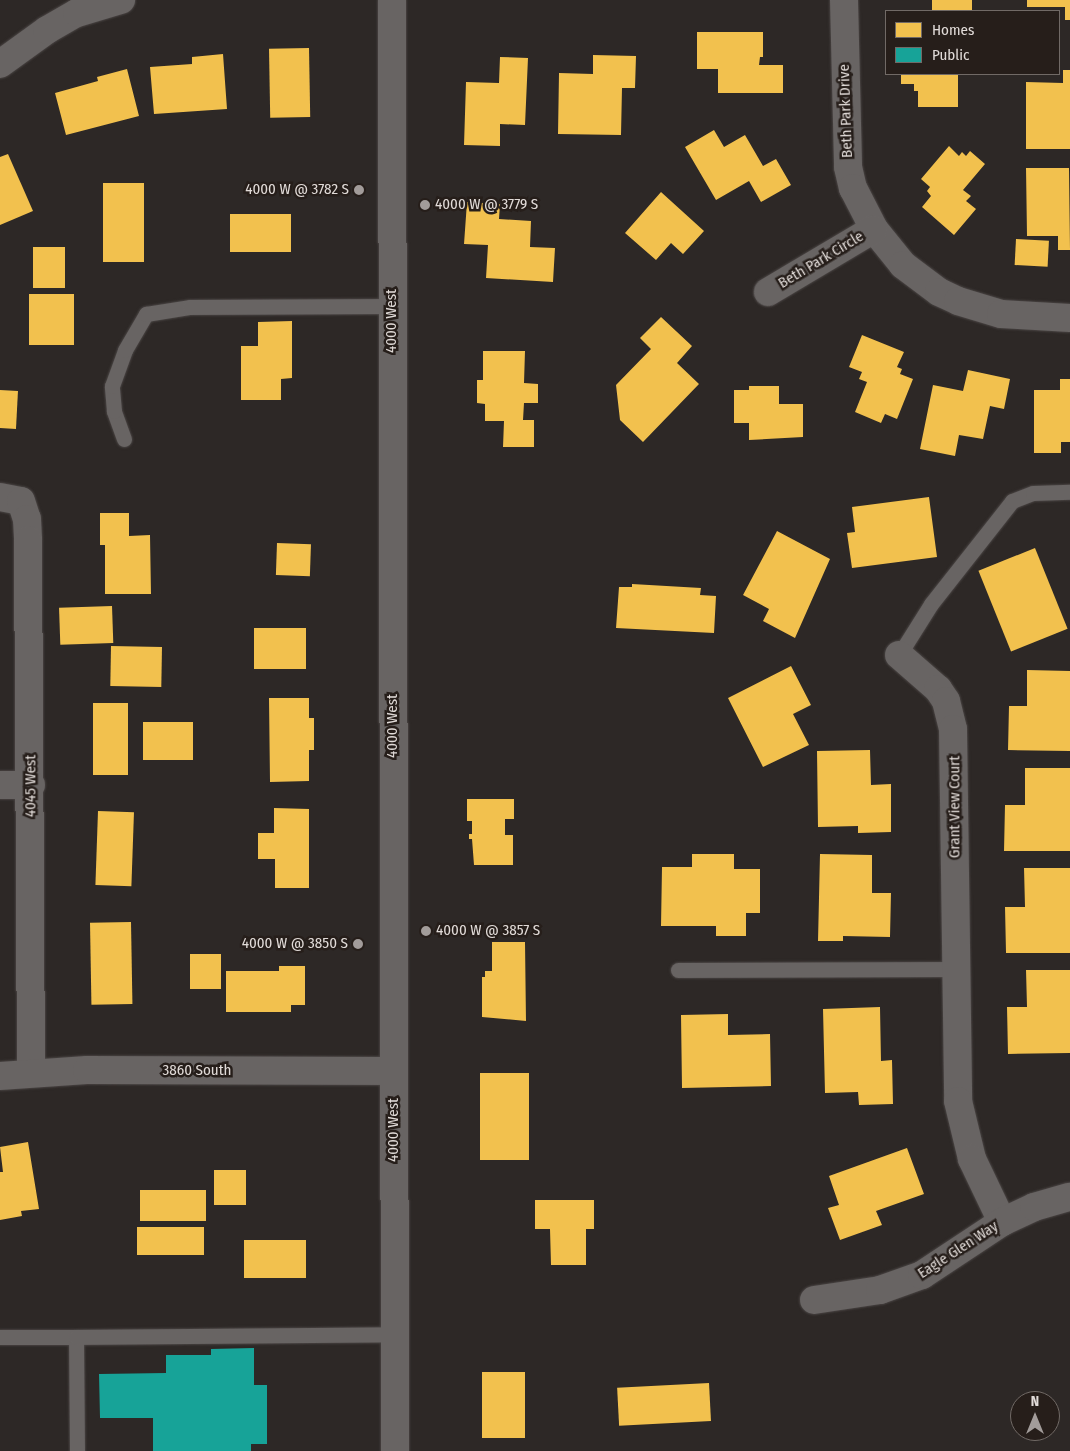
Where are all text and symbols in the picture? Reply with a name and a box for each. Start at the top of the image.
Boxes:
legend [885,10,1060,75]
text: Homes [932,21,974,39]
text: Public [932,46,969,64]
street label: Beth Park Drive [835,64,857,158]
place label: 4000 W @ 3782 S [245,181,349,199]
marker: 4000 W @ 3782 S [353,184,365,196]
place label: 4000 W @ 3779 S [435,196,538,214]
marker: 4000 W @ 3779 S [419,199,431,211]
street label: Beth Park Circle [775,228,867,292]
street label: 4000 West [383,289,401,353]
street label: 4000 West [384,694,402,758]
street label: 4045 West [22,755,40,817]
street label: Grant View Court [946,756,964,858]
place label: 4000 W @ 3857 S [436,922,540,940]
marker: 4000 W @ 3857 S [420,925,432,937]
place label: 4000 W @ 3850 S [242,935,348,953]
marker: 4000 W @ 3850 S [352,938,364,950]
street label: 3860 South [162,1062,232,1080]
street label: 4000 West [385,1098,403,1162]
street label: Eagle Glen Way [915,1217,1001,1283]
north arrow [1010,1391,1060,1441]
text: N [1031,1393,1039,1410]

